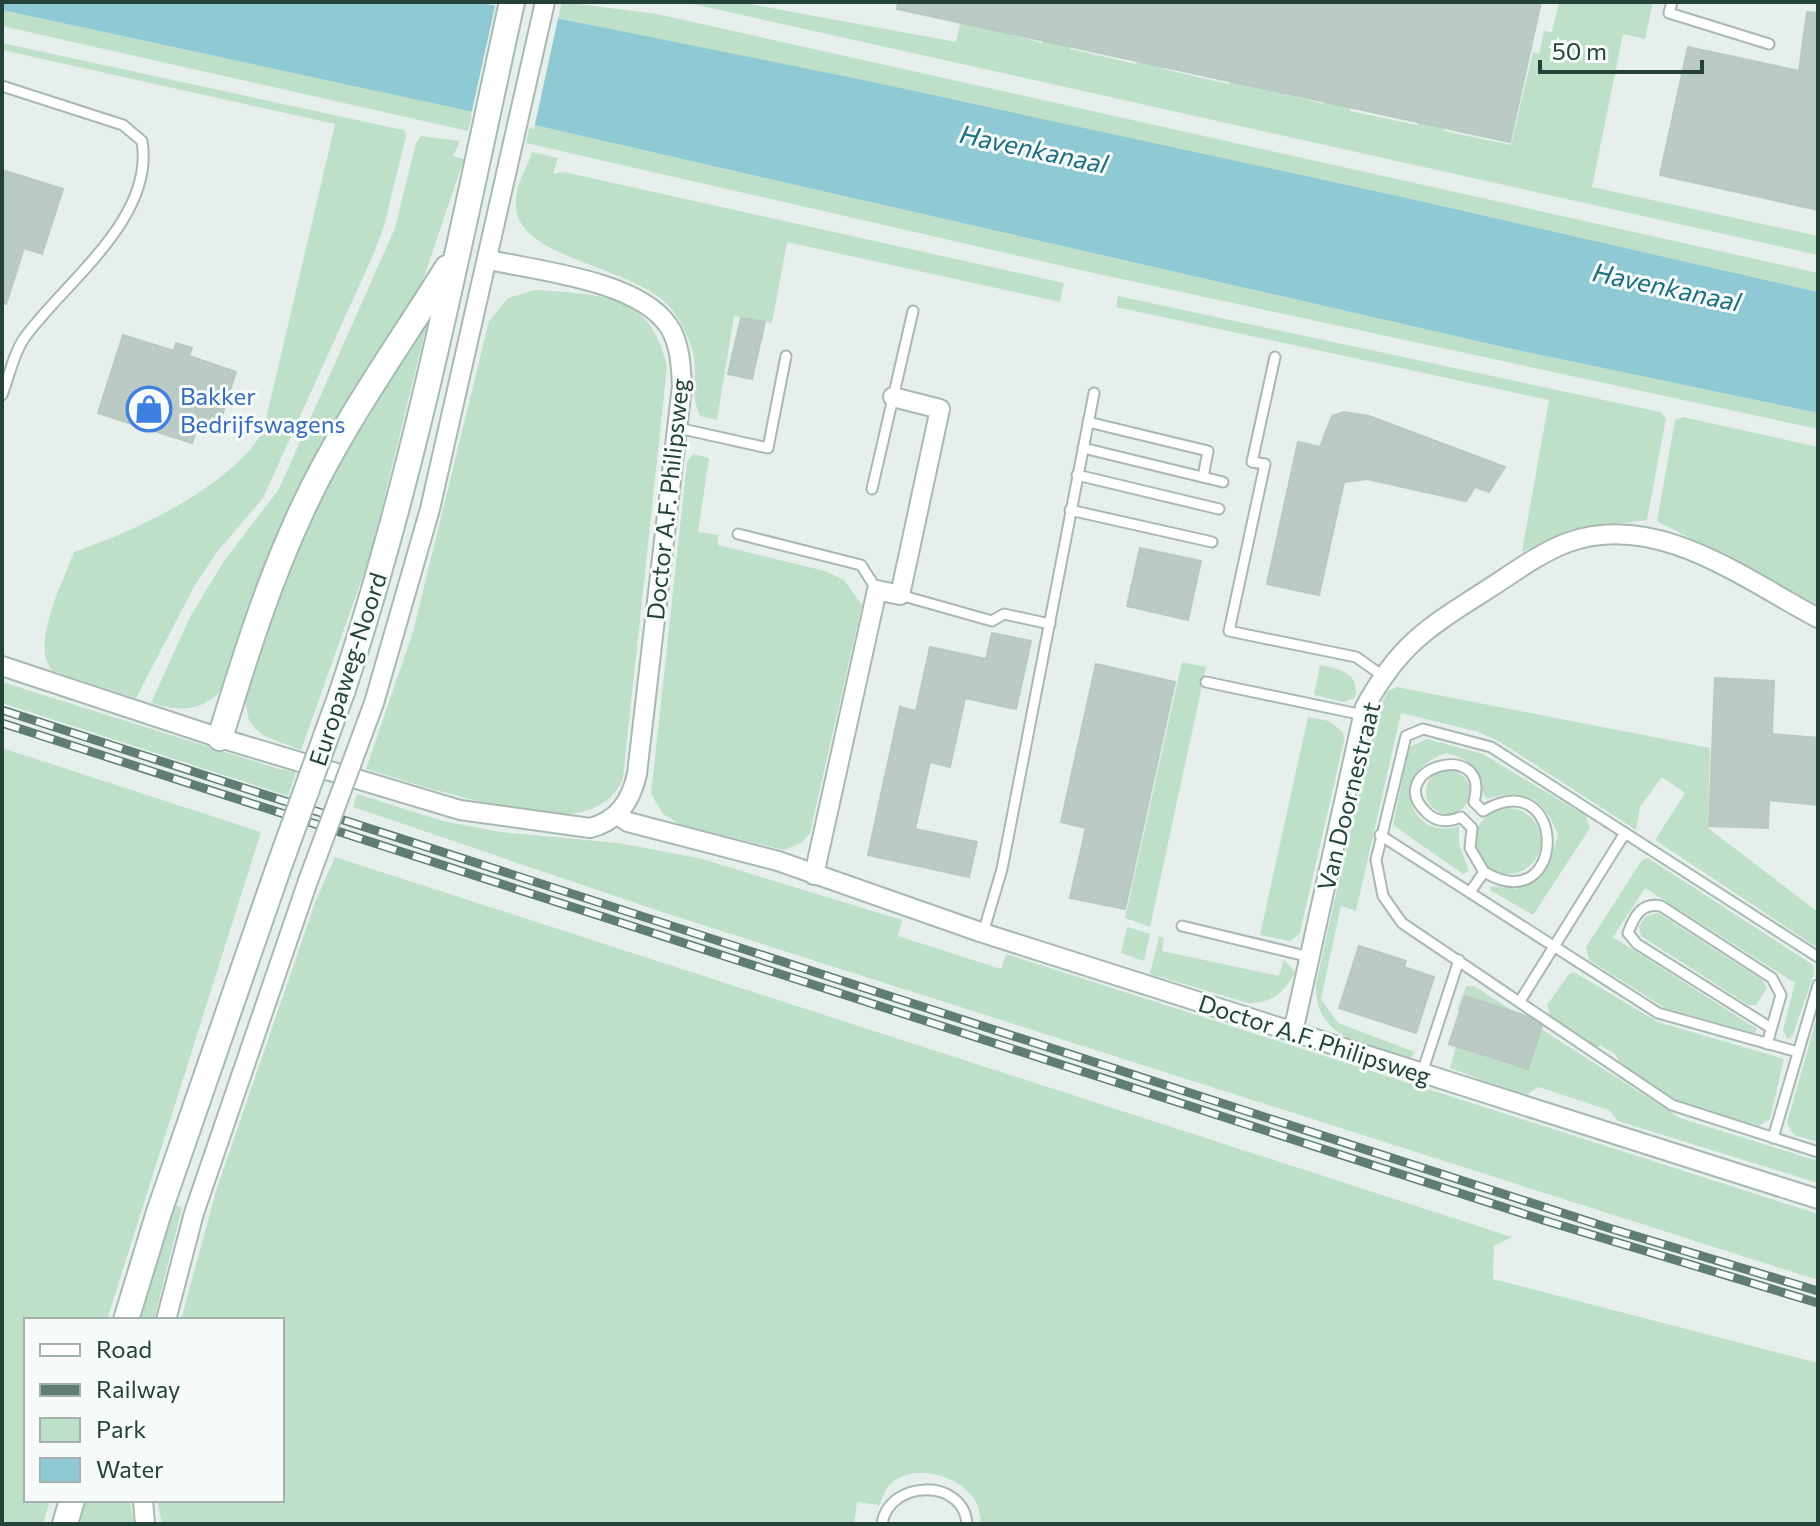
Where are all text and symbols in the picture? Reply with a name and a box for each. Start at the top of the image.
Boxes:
scale bar [1540,24,1702,74]
text: 50 m [1552,36,1607,65]
water label: Havenkanaal [957,117,1112,179]
water label: Havenkanaal [1590,255,1745,317]
street label: Doctor A.F. Philipsweg [640,377,694,621]
place label: Bakker Bedrijfswagens [180,381,345,438]
shop icon: Bakker Bedrijfswagens [125,385,173,433]
street label: Europaweg-Noord [302,569,392,769]
street label: Van Doornestraat [1311,698,1386,893]
street label: Doctor A.F. Philipsweg [1195,988,1435,1090]
legend [24,1318,284,1502]
text: Road [96,1334,152,1363]
text: Railway [96,1374,181,1403]
text: Park [96,1414,146,1443]
text: Water [96,1454,164,1483]

